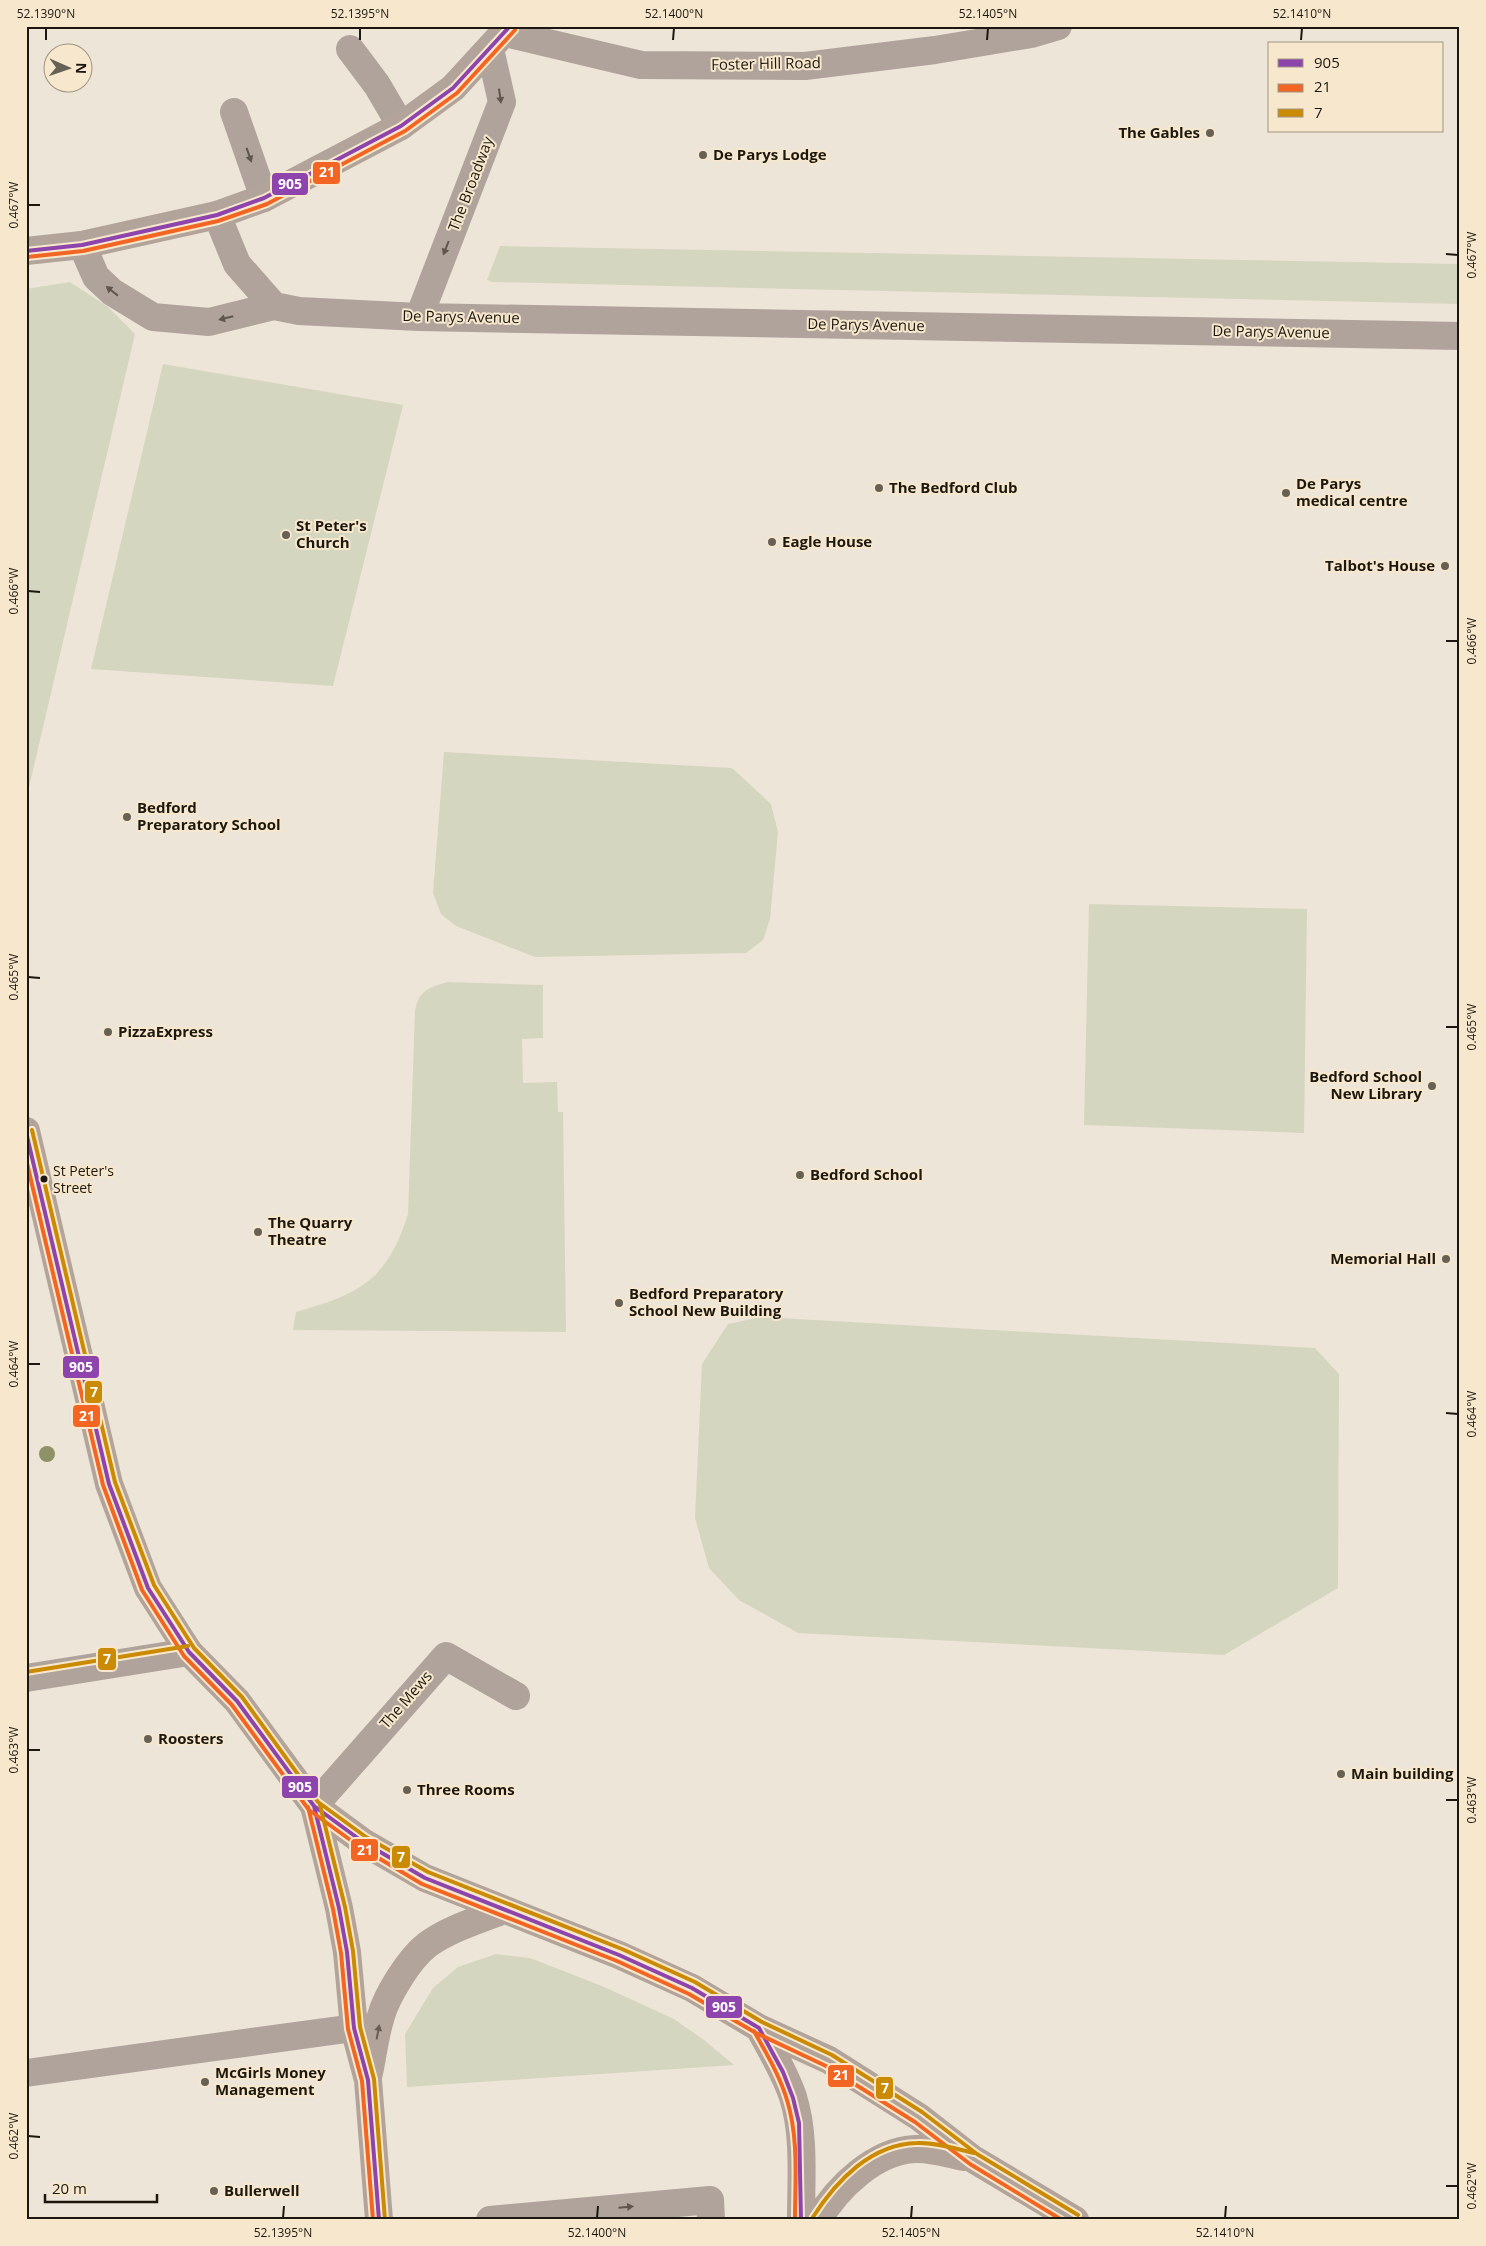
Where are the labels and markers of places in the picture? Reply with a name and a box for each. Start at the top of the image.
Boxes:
place label: The Gables [1118,122,1200,142]
marker: The Gables [1204,127,1216,139]
place label: De Parys Lodge [713,144,827,164]
marker: De Parys Lodge [697,149,709,161]
place label: De Parys medical centre [1296,473,1408,510]
place label: The Bedford Club [889,477,1018,497]
marker: The Bedford Club [873,482,885,494]
marker: De Parys medical centre [1280,487,1292,499]
place label: St Peter's Church [296,515,367,552]
marker: St Peter's Church [280,529,292,541]
place label: Eagle House [782,531,872,551]
marker: Eagle House [766,536,778,548]
place label: Talbot's House [1325,555,1435,575]
marker: Talbot's House [1439,560,1451,572]
place label: Bedford Preparatory School [137,797,281,834]
marker: Bedford Preparatory School [121,811,133,823]
place label: PizzaExpress [118,1021,213,1041]
marker: PizzaExpress [102,1026,114,1038]
place label: Bedford School New Library [1309,1066,1422,1103]
marker: Bedford School New Library [1426,1080,1438,1092]
place label: St Peter's Street [53,1161,114,1197]
place label: Bedford School [810,1164,923,1184]
marker: Bedford School [794,1169,806,1181]
marker: St Peter's Street [39,1174,49,1184]
place label: The Quarry Theatre [268,1212,353,1249]
marker: The Quarry Theatre [252,1226,264,1238]
place label: Memorial Hall [1330,1248,1436,1268]
marker: Memorial Hall [1440,1253,1452,1265]
place label: Bedford Preparatory School New Building [629,1283,784,1320]
marker: Bedford Preparatory School New Building [613,1297,625,1309]
place label: Roosters [158,1728,224,1748]
marker: Roosters [142,1733,154,1745]
place label: Main building [1351,1763,1454,1783]
marker: Main building [1335,1768,1347,1780]
place label: Three Rooms [417,1779,515,1799]
marker: Three Rooms [401,1784,413,1796]
place label: McGirls Money Management [215,2062,326,2099]
marker: McGirls Money Management [199,2076,211,2088]
place label: Bullerwell [224,2180,300,2200]
marker: Bullerwell [208,2185,220,2197]

